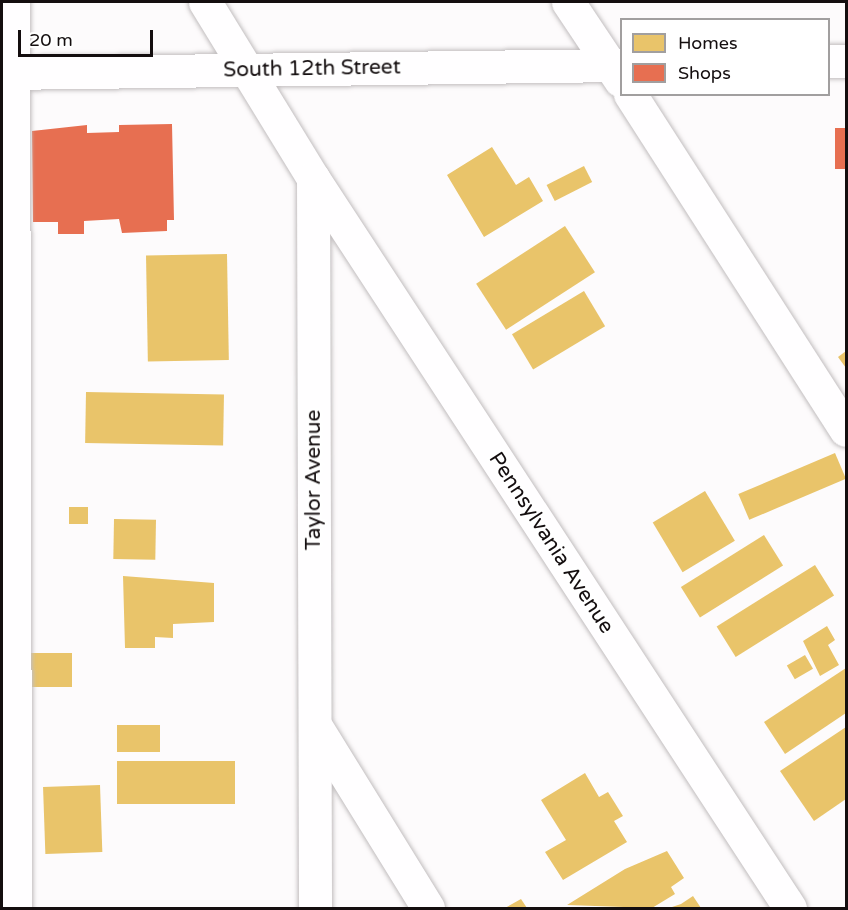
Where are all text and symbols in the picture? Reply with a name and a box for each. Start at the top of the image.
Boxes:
scale bar [21,18,156,56]
legend [620,18,830,96]
text: 20 m [29,29,73,51]
text: Homes [678,32,738,54]
street label: South 12th Street [223,55,401,83]
text: Shops [678,62,731,84]
street label: Taylor Avenue [301,410,327,550]
street label: Pennsylvania Avenue [483,448,619,638]

